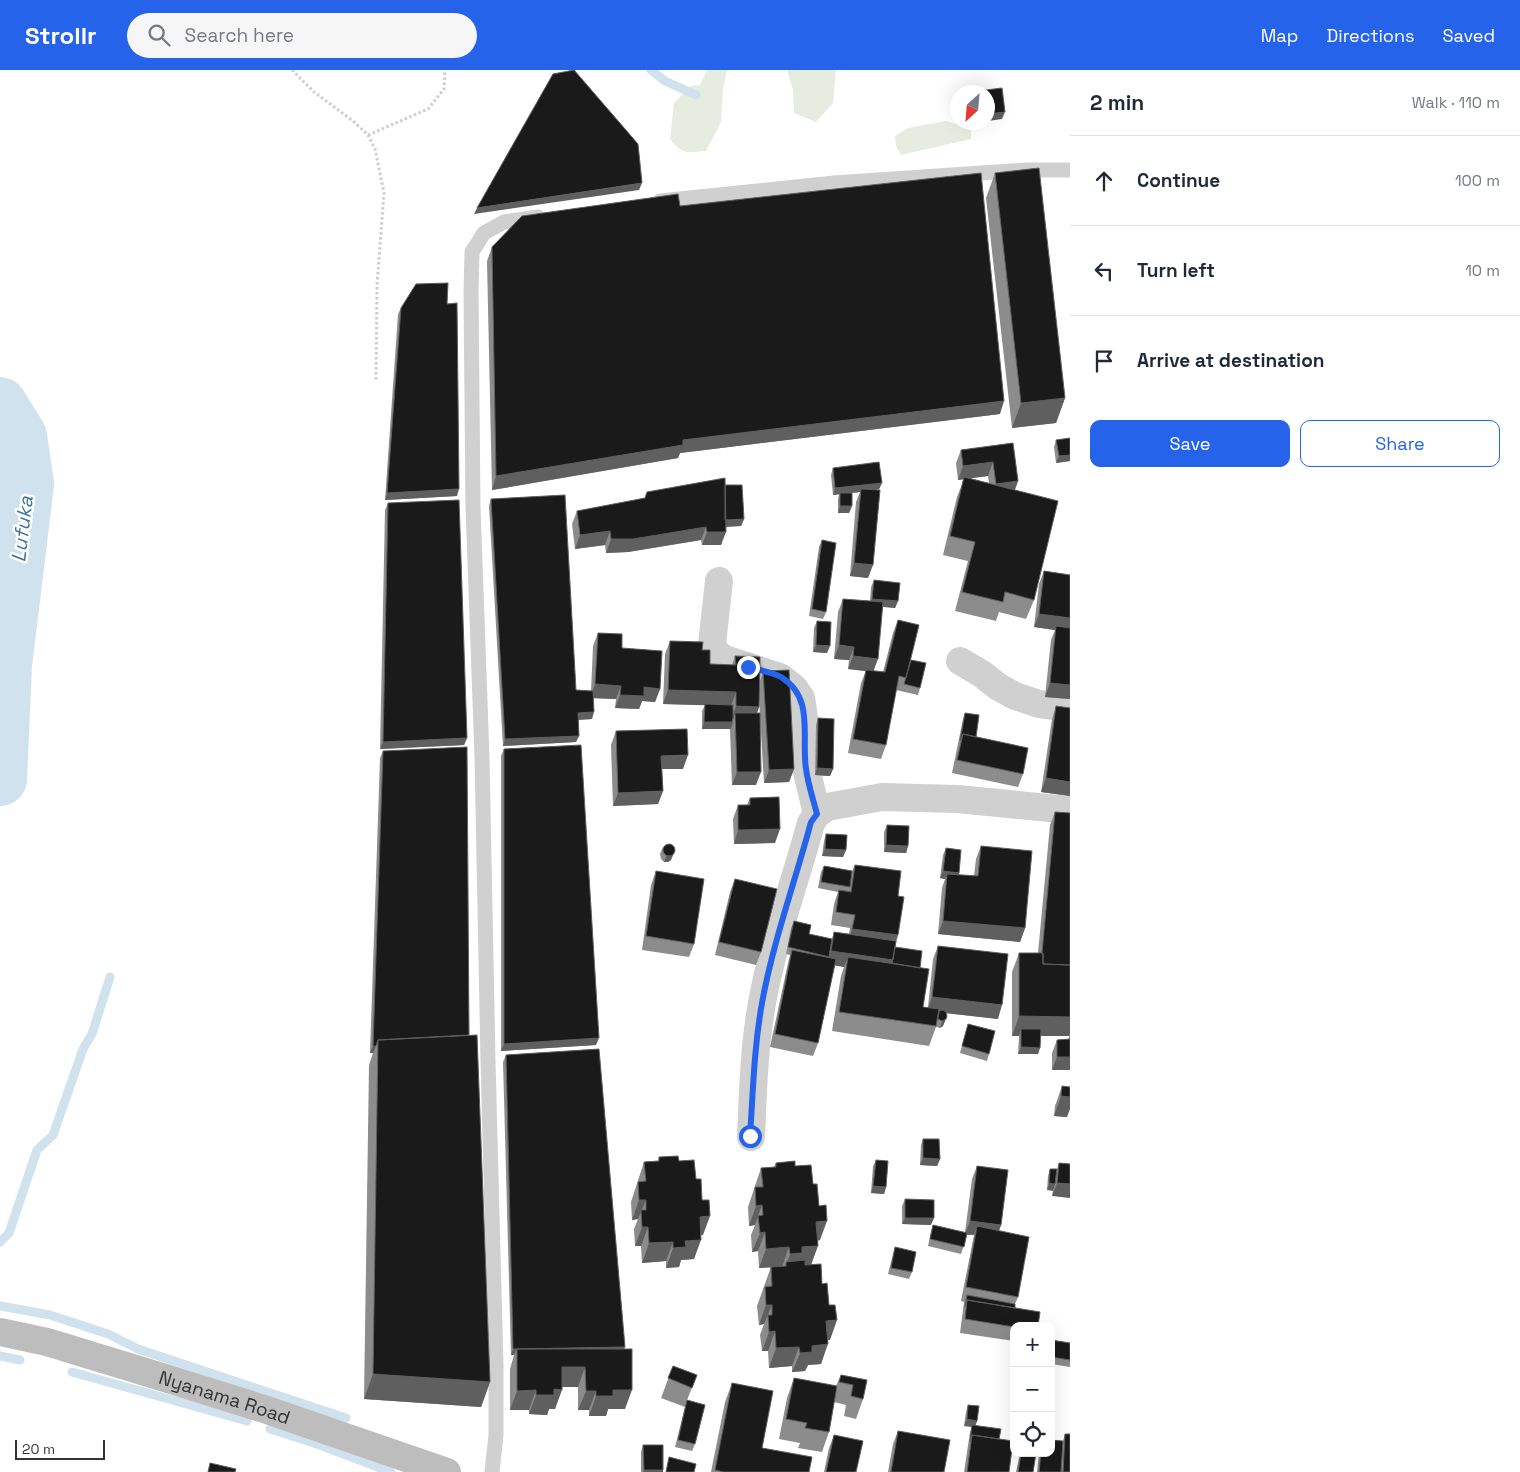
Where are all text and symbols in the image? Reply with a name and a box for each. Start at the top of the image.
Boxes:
search box [127,13,477,58]
text: Strollr [25,20,97,51]
icon: search [145,21,173,49]
text: Search here [185,23,294,48]
text: Map [1261,24,1298,47]
text: Directions [1326,24,1415,47]
text: Saved [1443,24,1495,47]
north arrow [950,85,995,130]
text: 2 min [1090,89,1144,116]
text: Walk · 110 m [1412,92,1500,113]
icon: ahead [1090,167,1118,195]
text: Continue [1137,168,1220,193]
text: 100 m [1455,170,1500,191]
icon: left [1090,257,1118,285]
text: Turn left [1137,258,1215,283]
text: 10 m [1465,260,1500,281]
icon: arrive [1090,347,1118,375]
text: Arrive at destination [1137,348,1325,373]
button: Save [1090,420,1290,467]
button: Share [1300,420,1500,467]
water label: Lufuka [5,494,39,563]
route end [737,656,760,679]
route start [739,1125,762,1148]
map controls [1010,1322,1055,1457]
button: + [1010,1322,1055,1367]
street label: Nyanama Road [156,1364,294,1430]
button: − [1010,1367,1055,1412]
button: locate [1010,1412,1055,1457]
scale bar [15,1437,105,1460]
text: 20 m [22,1440,55,1458]

